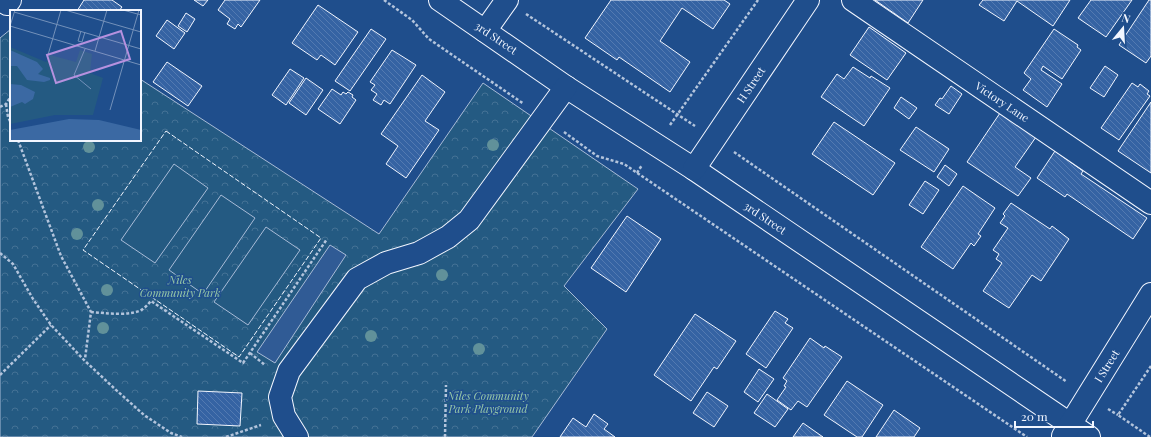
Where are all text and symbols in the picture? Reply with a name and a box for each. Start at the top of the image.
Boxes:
north arrow [1103,8,1143,48]
inset map [10,10,141,141]
text: N [1120,10,1132,26]
street label: 3rd Street [472,18,521,57]
street label: H Street [733,64,768,106]
street label: Victory Lane [972,77,1033,125]
street label: 3rd Street [741,198,790,237]
park label: Niles Community Park [140,272,221,300]
street label: I Street [1091,346,1123,385]
park label: Niles Community Park Playground [446,388,530,416]
scale bar [1015,403,1093,429]
text: 20 m [1021,408,1048,424]

